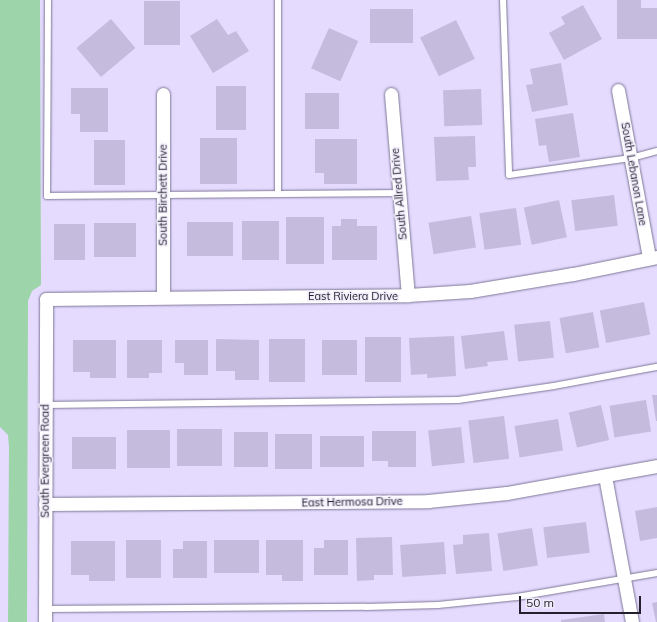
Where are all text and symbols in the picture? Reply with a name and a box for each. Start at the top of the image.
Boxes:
street label: South Lebanon Lane [618,121,650,227]
street label: South Birchett Drive [156,144,170,246]
street label: South Allred Drive [388,148,410,240]
street label: East Riviera Drive [308,289,398,303]
street label: South Evergreen Road [38,404,52,518]
street label: East Hermosa Drive [301,495,403,509]
scale bar [521,588,643,614]
text: 50 m [526,595,554,610]

